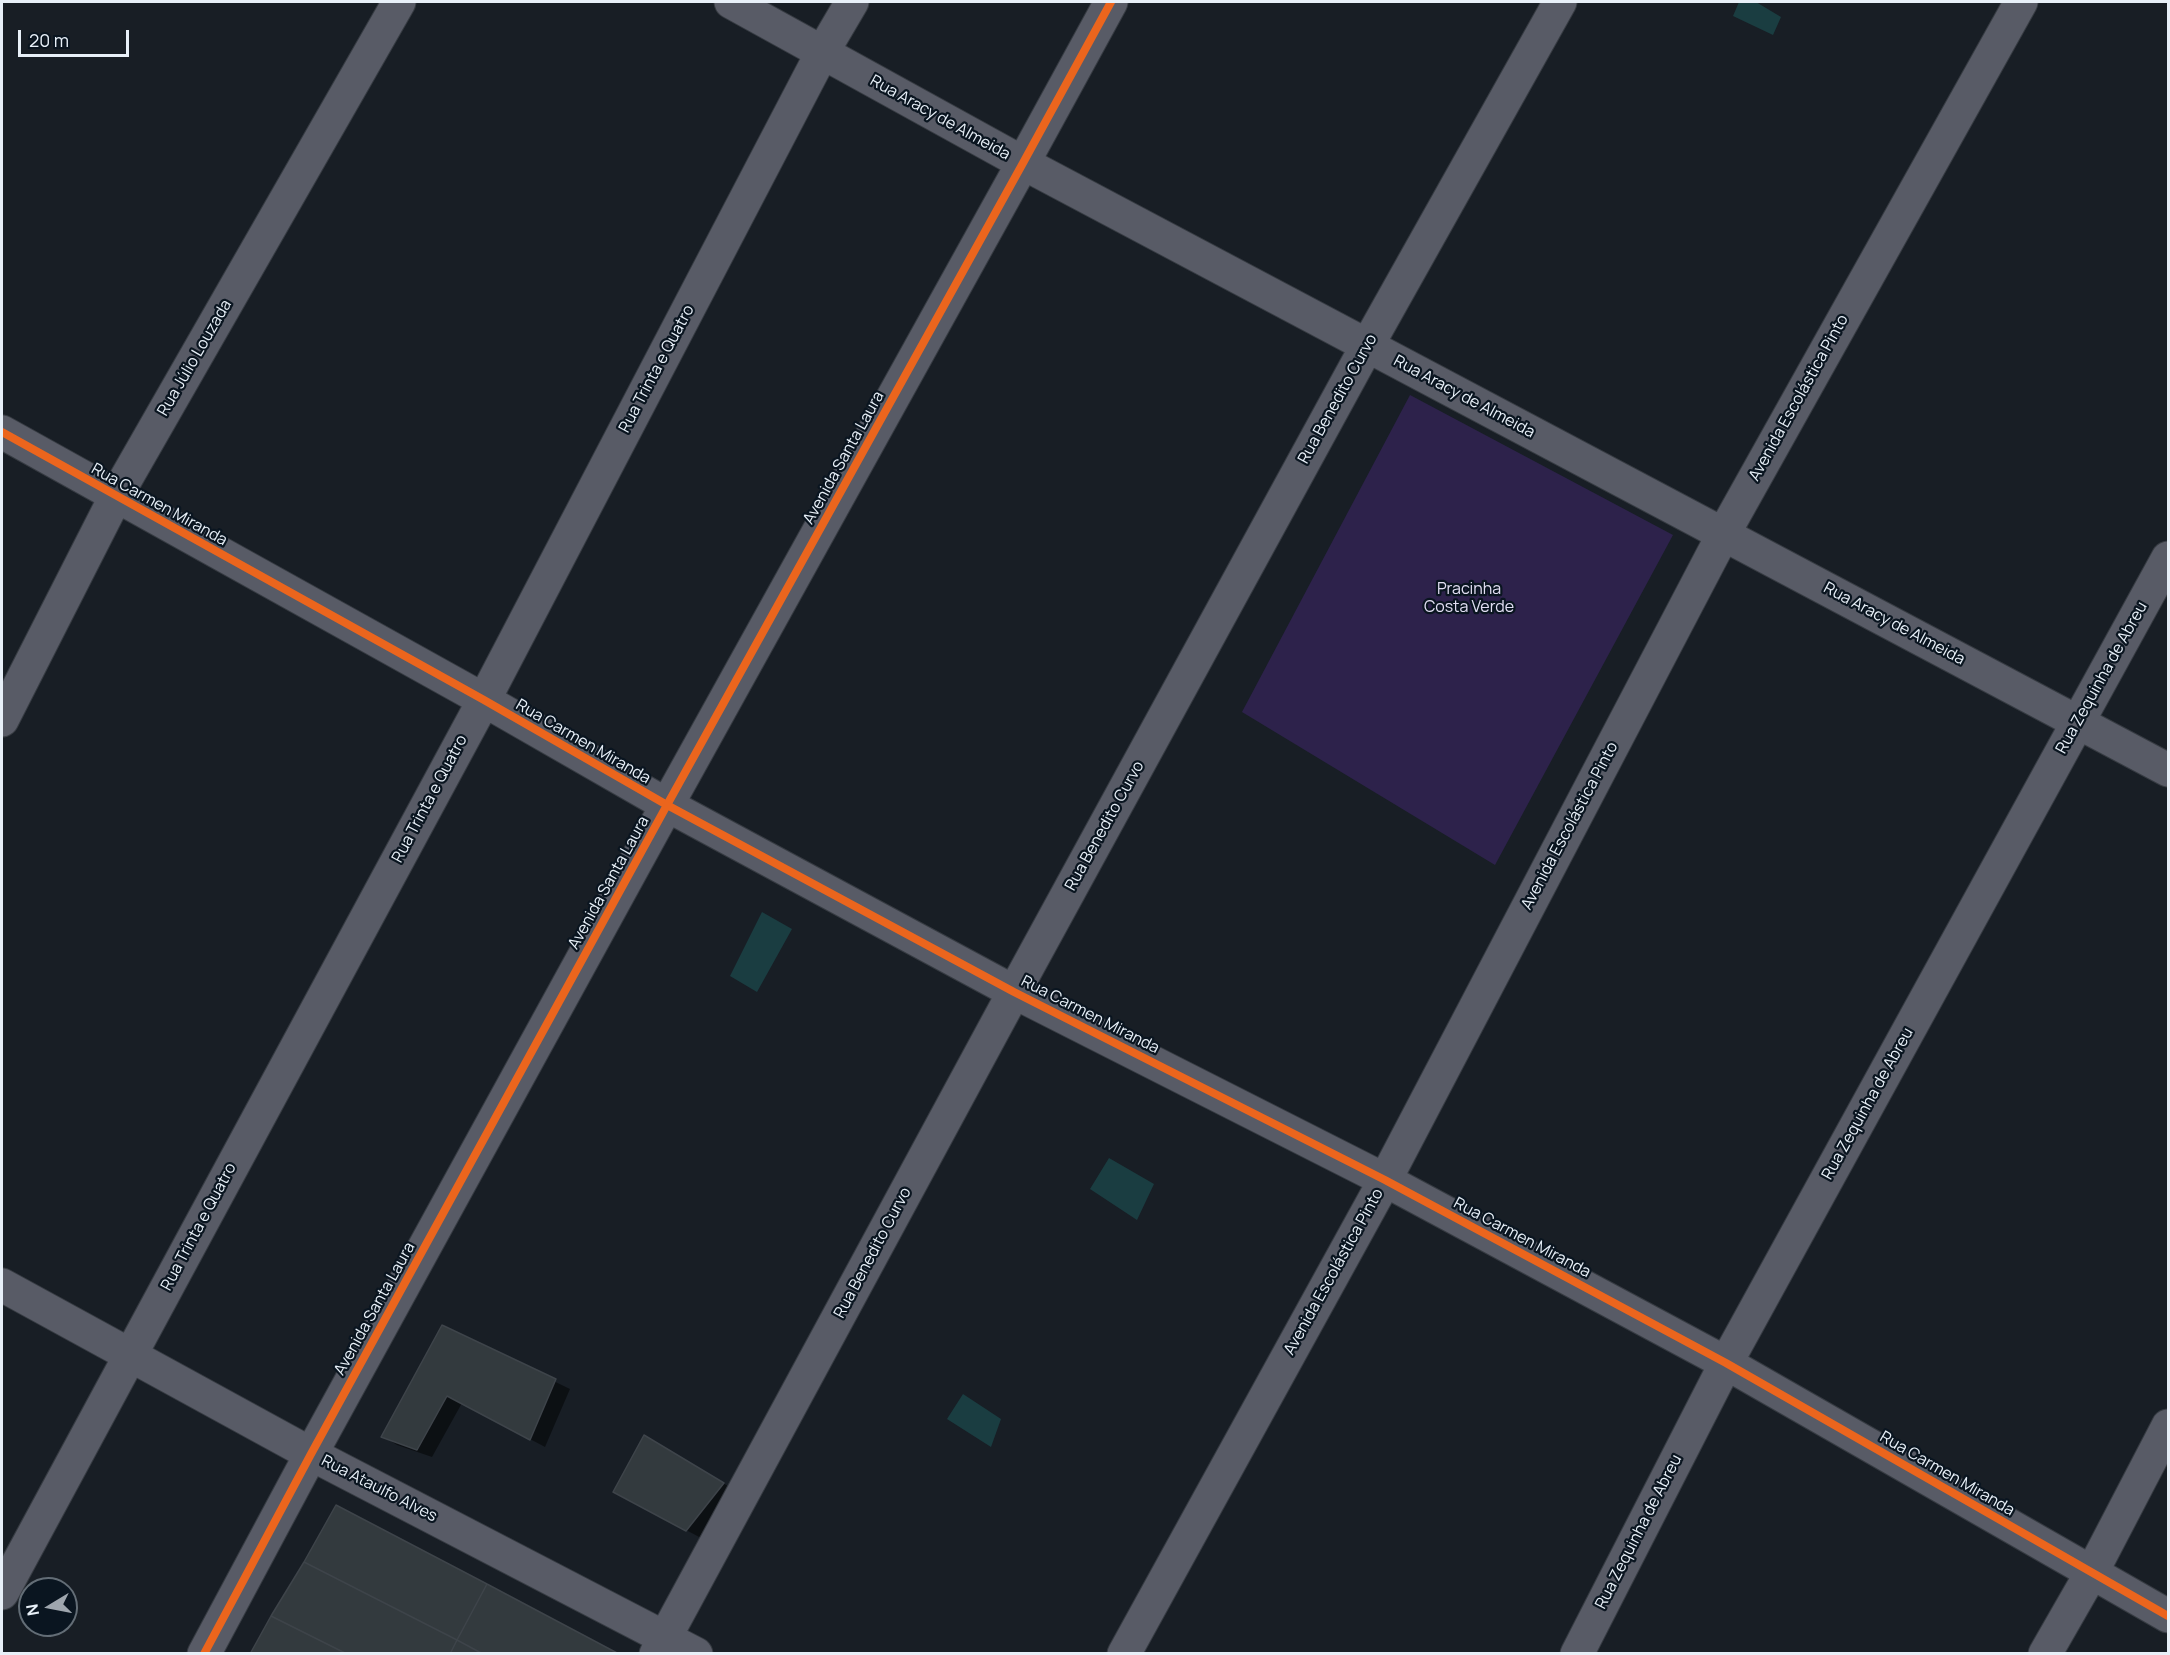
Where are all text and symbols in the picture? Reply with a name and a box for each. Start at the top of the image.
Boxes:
scale bar [21,18,132,56]
text: 20 m [29,28,69,52]
street label: Rua Aracy de Almeida [867,71,1013,165]
street label: Rua Júlio Louzada [154,296,236,420]
street label: Rua Trinta e Quatro [615,302,699,436]
street label: Avenida Escolástica Pinto [1745,311,1853,485]
street label: Rua Benedito Curvo [1294,331,1382,467]
street label: Rua Aracy de Almeida [1390,352,1538,442]
street label: Avenida Santa Laura [800,388,888,528]
street label: Rua Carmen Miranda [88,460,230,550]
street label: Rua Aracy de Almeida [1820,579,1968,669]
park label: Pracinha Costa Verde [1424,580,1514,618]
street label: Rua Zequinha de Abreu [2052,599,2152,757]
street label: Rua Carmen Miranda [512,696,654,788]
street label: Rua Trinta e Quatro [388,732,472,866]
street label: Avenida Escolástica Pinto [1518,739,1622,913]
street label: Rua Benedito Curvo [1061,758,1149,894]
street label: Avenida Santa Laura [565,813,653,953]
street label: Rua Carmen Miranda [1018,972,1162,1058]
street label: Rua Zequinha de Abreu [1818,1025,1918,1183]
street label: Rua Trinta e Quatro [157,1160,241,1294]
street label: Rua Benedito Curvo [830,1184,916,1322]
street label: Avenida Escolástica Pinto [1280,1185,1388,1359]
street label: Rua Carmen Miranda [1450,1194,1594,1282]
street label: Avenida Santa Laura [331,1239,419,1379]
street label: Rua Carmen Miranda [1876,1428,2018,1520]
street label: Rua Ataulfo Alves [318,1452,440,1526]
street label: Rua Zequinha de Abreu [1592,1452,1686,1612]
north arrow [18,1577,78,1637]
text: N [20,1602,44,1617]

